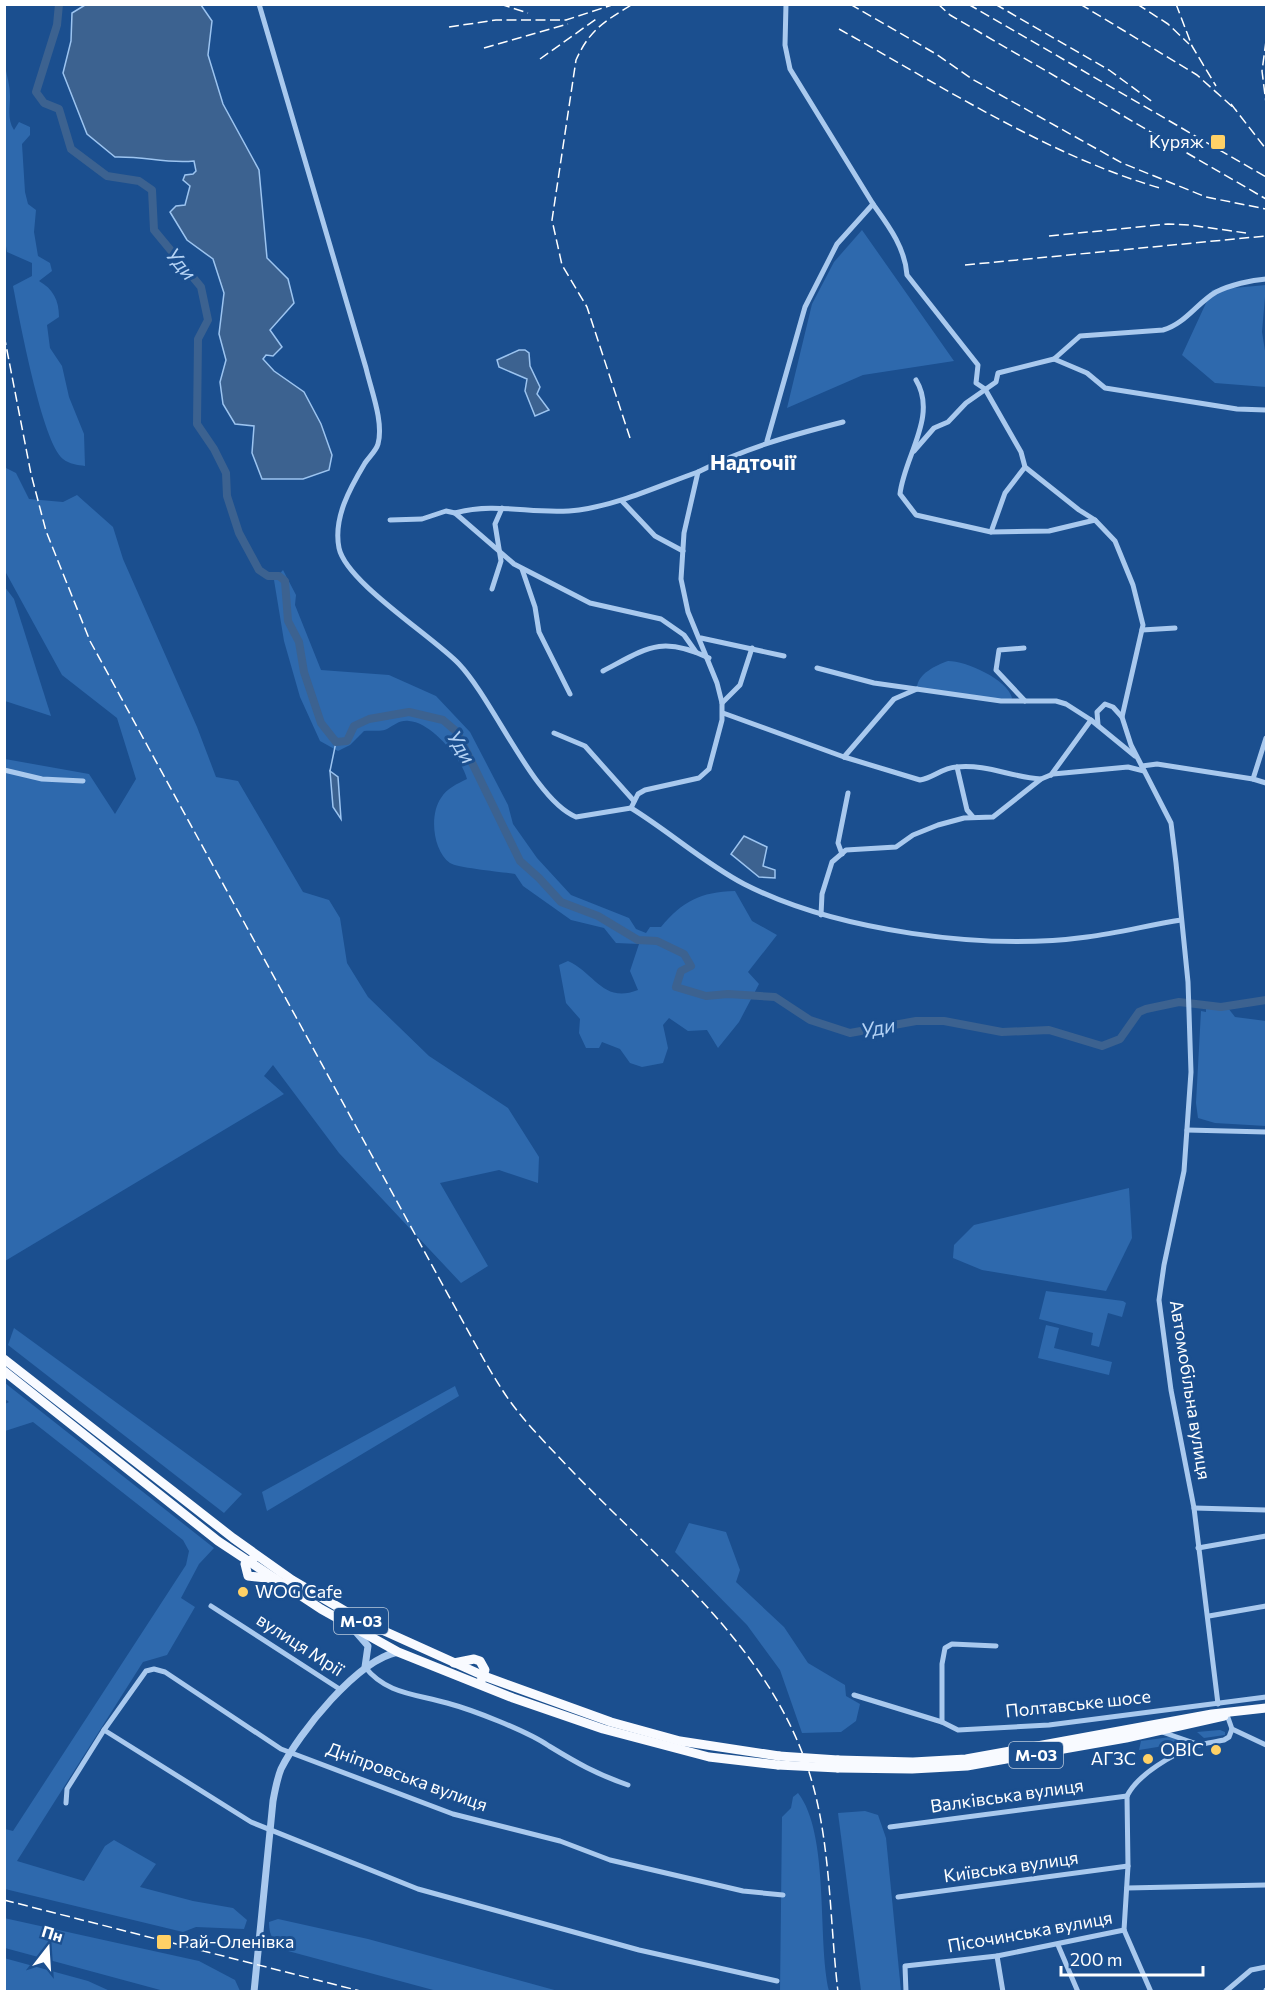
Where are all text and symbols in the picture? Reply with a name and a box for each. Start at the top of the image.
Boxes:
place label: Куряж [1149,130,1204,152]
marker: Куряж [1209,133,1227,151]
water label: Уди [161,242,202,284]
district label: Надточії [710,449,797,474]
water label: Уди [443,725,481,768]
water label: Уди [859,1012,897,1042]
street label: Автомобільна вулиця [1166,1298,1216,1481]
place label: WOG Cafe [255,1580,342,1602]
marker: WOG Cafe [236,1585,250,1599]
street label: вулиця Мрії [253,1608,349,1681]
road number: М-03 [334,1608,388,1634]
street label: Полтавське шосе [1004,1684,1152,1722]
street label: Дніпровська вулиця [324,1737,491,1815]
place label: ОВІС [1160,1738,1204,1760]
road number: М-03 [1009,1742,1063,1768]
marker: ОВІС [1209,1743,1223,1757]
place label: АГЗС [1091,1747,1136,1769]
marker: АГЗС [1141,1752,1155,1766]
street label: Валківська вулиця [929,1773,1085,1817]
street label: Київська вулиця [942,1846,1080,1886]
street label: Пісочинська вулиця [946,1906,1114,1956]
north arrow [18,1918,78,1978]
text: Пн [40,1921,65,1945]
place label: Рай-Оленівка [178,1930,294,1952]
marker: Рай-Оленівка [155,1933,173,1951]
scale bar [1061,1939,1204,1977]
text: 200 m [1070,1948,1123,1970]

